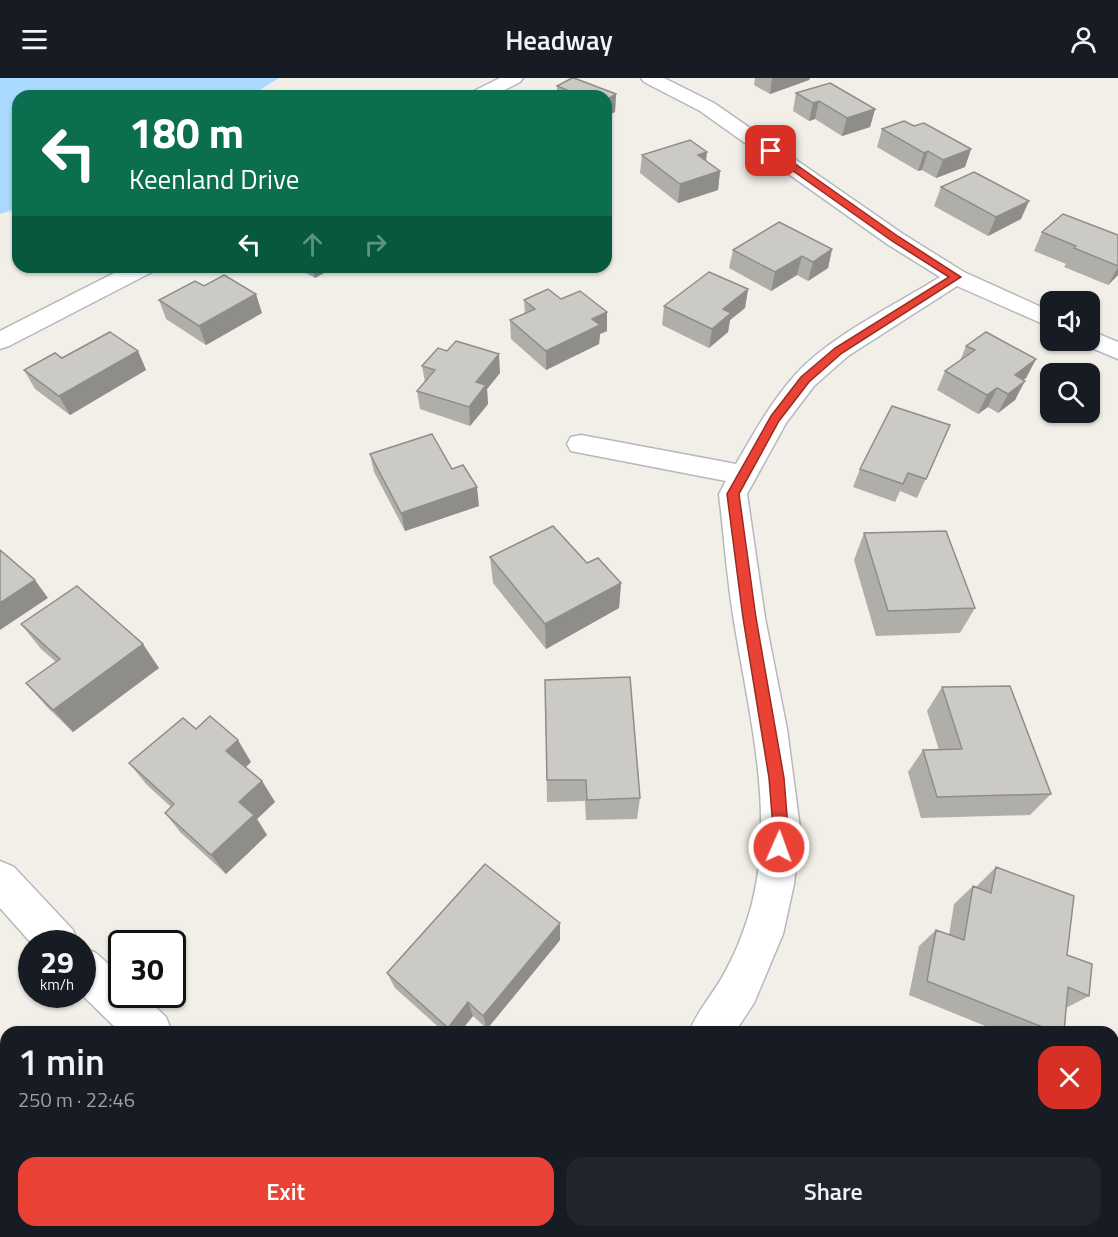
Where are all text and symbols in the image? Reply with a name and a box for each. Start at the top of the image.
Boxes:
text: Headway [505,19,613,60]
icon: menu [18,23,51,56]
icon: person [1067,23,1100,56]
text: 180 m [129,100,244,164]
icon: left [30,114,108,192]
pin [745,125,796,176]
icon: arrive [754,134,787,167]
text: Keenland Drive [129,158,299,199]
icon: left [233,228,266,261]
icon: ahead [296,228,329,261]
icon: right [359,228,392,261]
map controls [1040,291,1100,423]
button: sound [1040,291,1100,351]
button: search [1040,363,1100,423]
position arrow [747,815,811,879]
speed limit sign: 30 [108,930,186,1008]
text: 29 [40,939,74,985]
text: km/h [40,973,74,996]
text: 1 min [18,1034,105,1089]
button: close [1038,1046,1101,1109]
text: 250 m · 22:46 [18,1084,135,1115]
button: Exit [18,1157,554,1226]
button: Share [566,1157,1101,1226]

